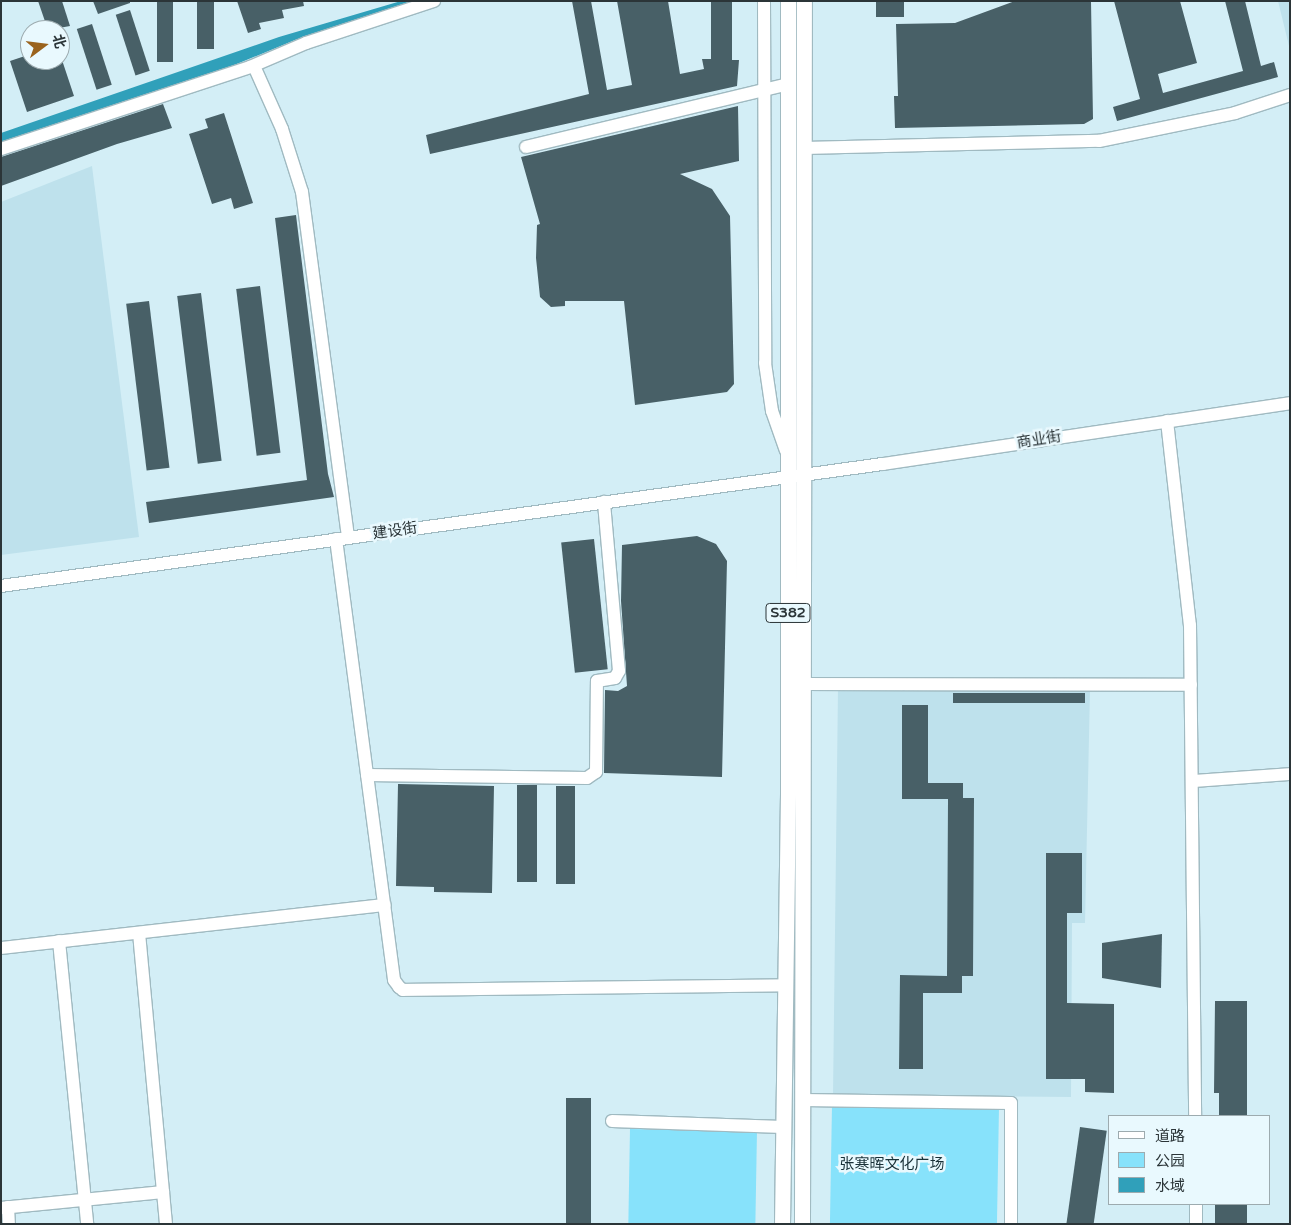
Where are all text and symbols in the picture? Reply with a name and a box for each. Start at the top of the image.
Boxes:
north arrow [20,20,70,70]
text: 北 [49,32,69,50]
street label: 商业街 [1015,428,1063,452]
street label: 建设街 [371,519,419,543]
road number: S382 [766,602,810,624]
legend [1108,1115,1271,1205]
text: 道路 [1155,1127,1185,1145]
text: 公园 [1155,1152,1185,1170]
park label: 张寒晖文化广场 [840,1156,944,1174]
text: 水域 [1155,1177,1185,1195]

